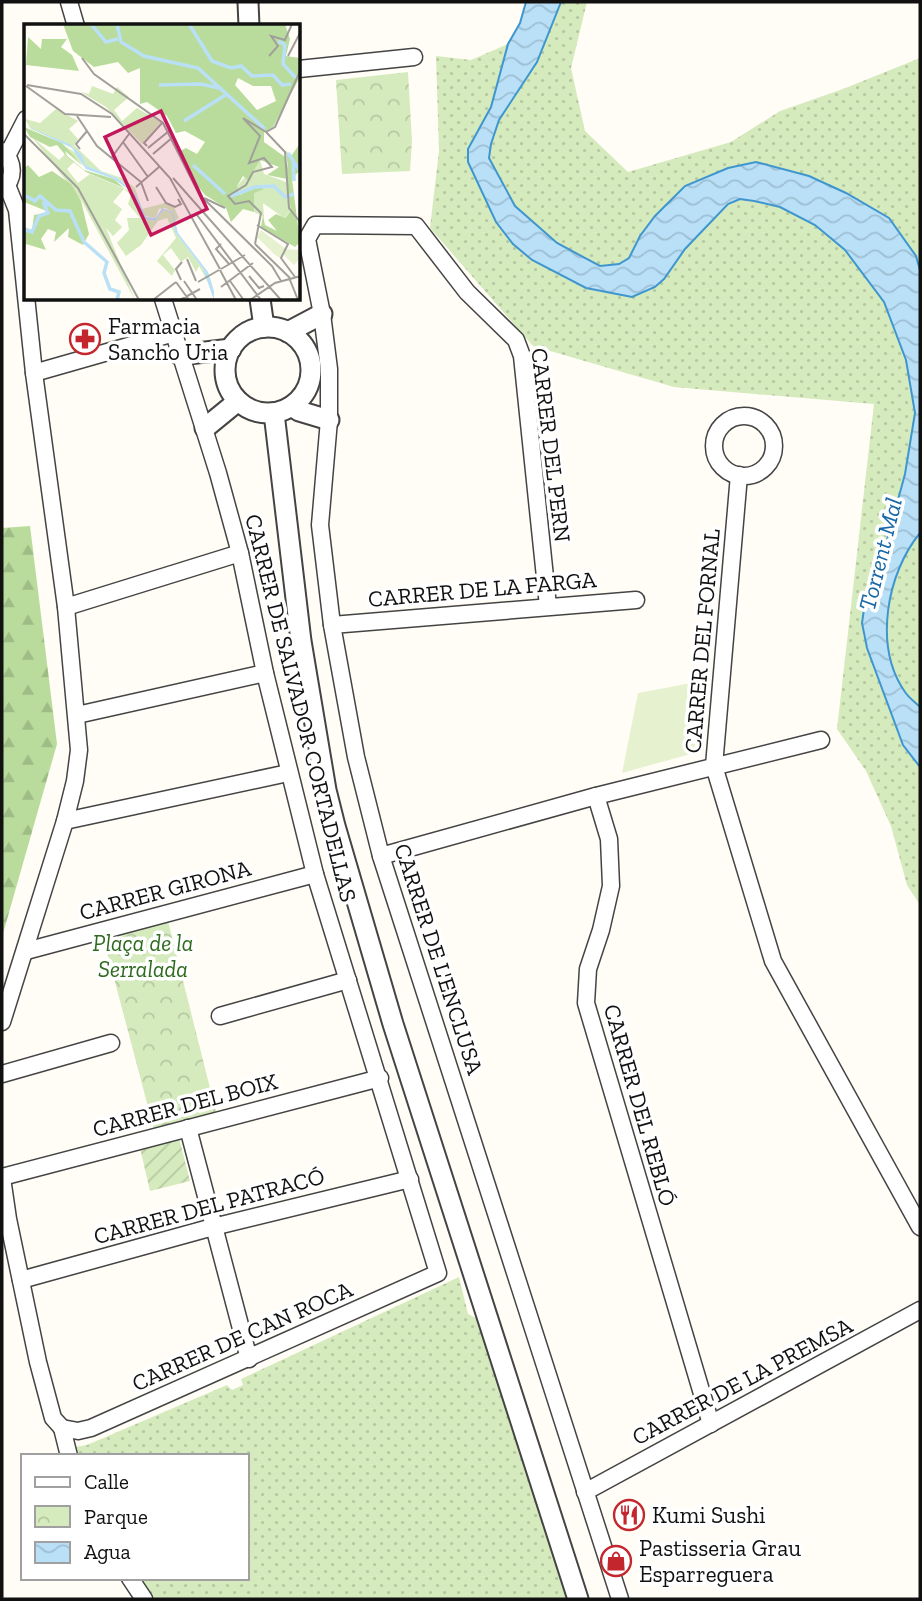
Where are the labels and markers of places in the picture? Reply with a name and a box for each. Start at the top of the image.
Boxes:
place label: Farmacia Sancho Uria [108,312,228,366]
pharmacy icon: Farmacia Sancho Uria [68,322,102,356]
restaurant icon: Kumi Sushi [612,1498,646,1532]
place label: Kumi Sushi [652,1501,766,1529]
place label: Pastisseria Grau Esparreguera [639,1534,801,1588]
shop icon: Pastisseria Grau Esparreguera [599,1544,633,1578]

